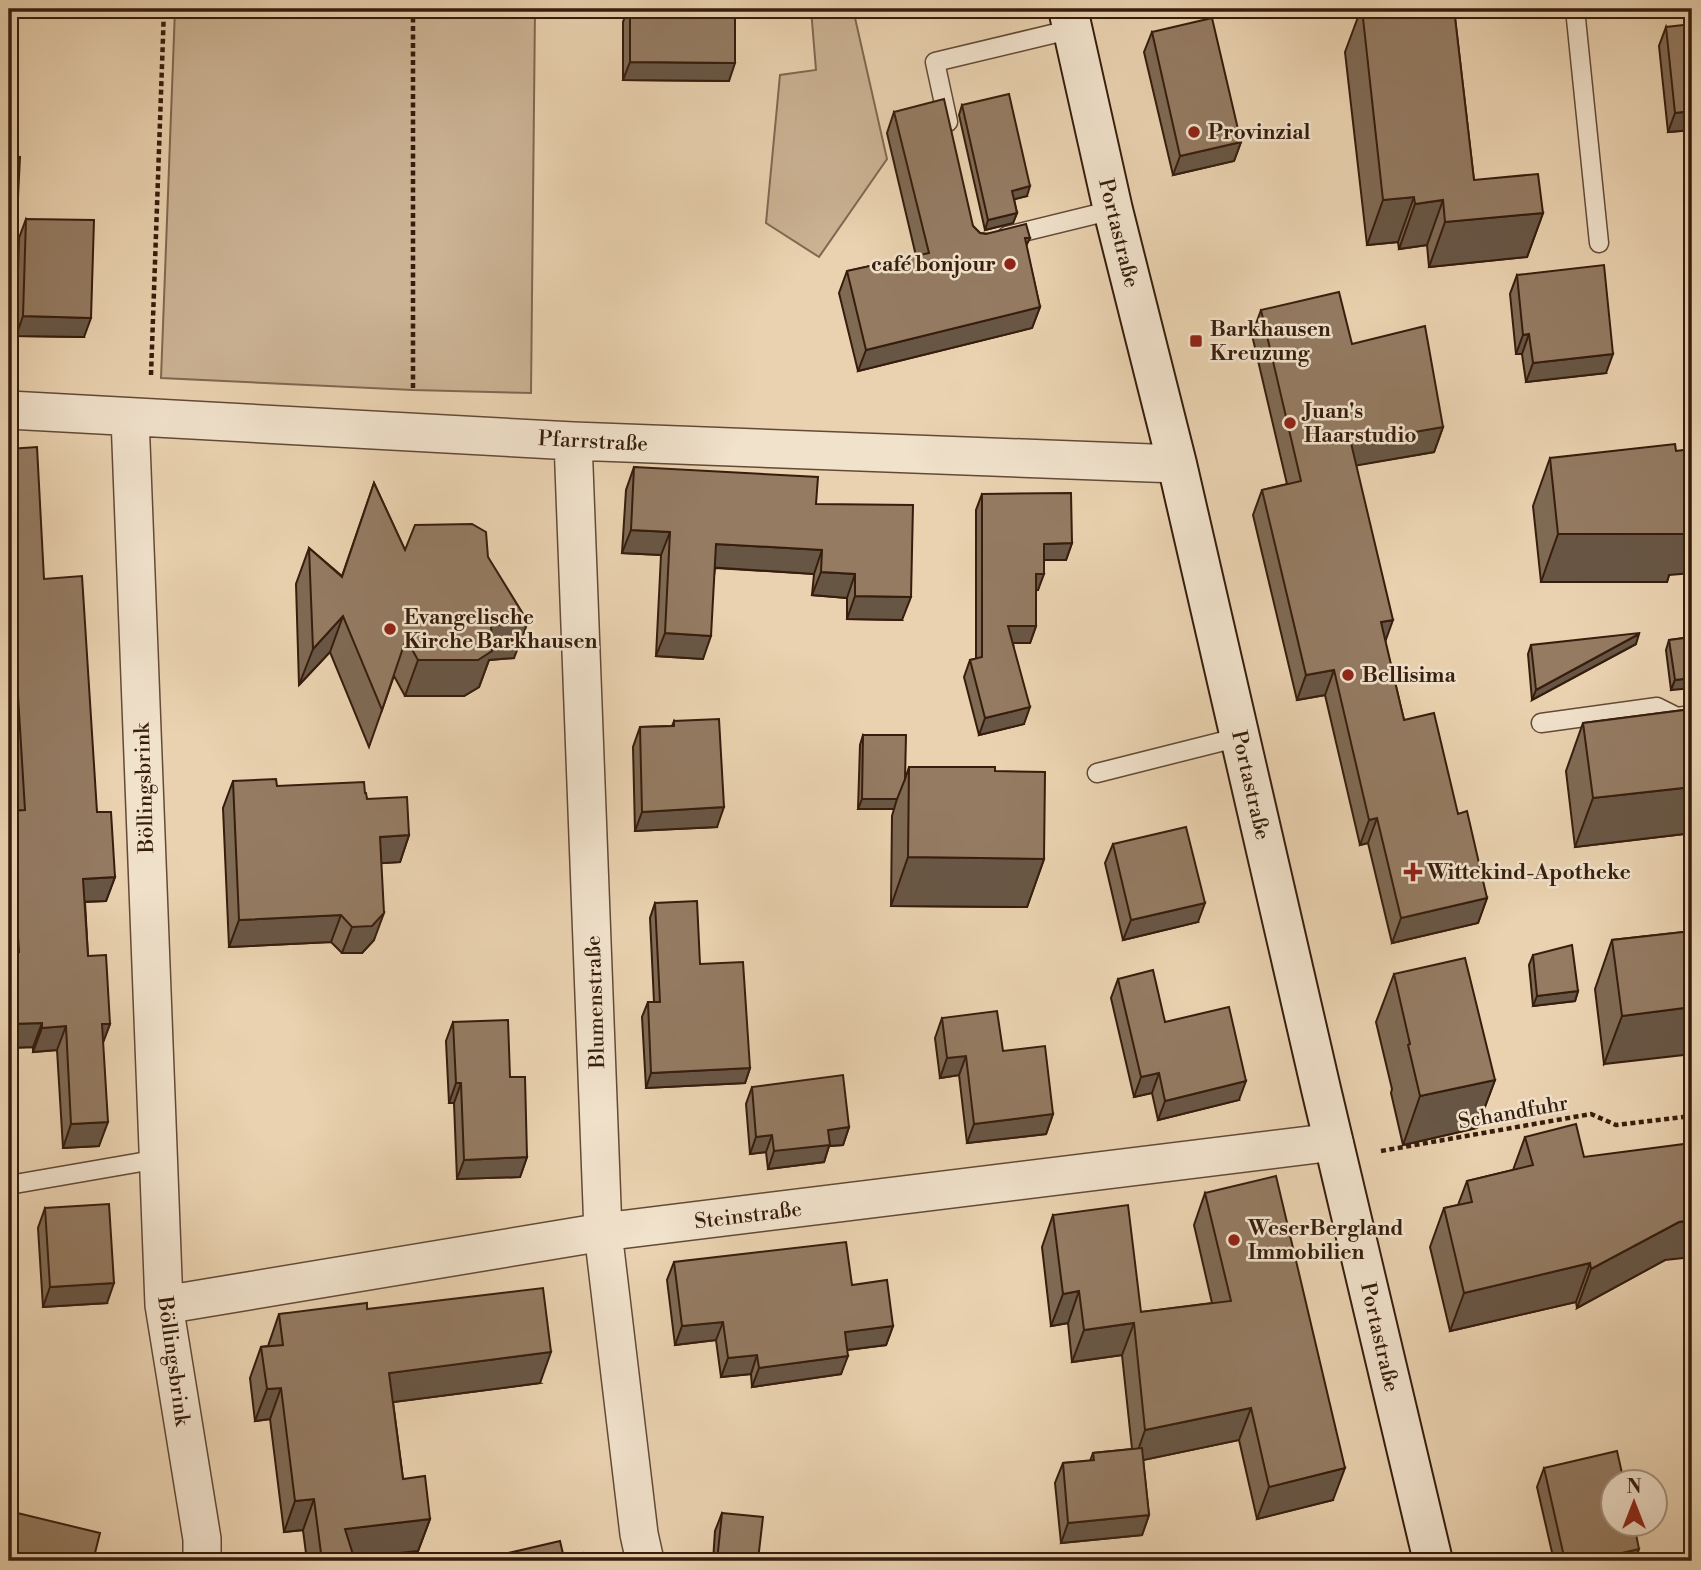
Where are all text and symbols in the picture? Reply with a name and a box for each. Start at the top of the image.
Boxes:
place label: Provinzial [1208,120,1310,146]
marker: Provinzial [1186,124,1202,140]
street label: Portastraße [1092,176,1144,291]
place label: café bonjour [871,252,996,278]
marker: café bonjour [1002,256,1018,272]
place label: Barkhausen Kreuzung [1210,317,1331,367]
marker: Barkhausen Kreuzung [1188,333,1204,349]
place label: Juan's Haarstudio [1301,399,1417,449]
marker: Juan's Haarstudio [1282,415,1298,431]
street label: Pfarrstraße [537,426,649,458]
place label: Evangelische Kirche Barkhausen [404,605,597,655]
marker: Evangelische Kirche Barkhausen [382,621,398,637]
place label: Bellisima [1362,663,1456,689]
marker: Bellisima [1340,667,1356,683]
street label: Böllingsbrink [130,721,160,855]
street label: Portastraße [1225,728,1275,843]
place label: Wittekind-Apotheke [1426,860,1631,886]
marker: Wittekind-Apotheke [1405,864,1421,880]
street label: Blumenstraße [581,935,611,1070]
street label: Schandfuhr [1456,1091,1570,1135]
street label: Steinstraße [693,1196,803,1235]
place label: WeserBergland Immobilien [1247,1216,1404,1266]
marker: WeserBergland Immobilien [1226,1232,1242,1248]
street label: Portastraße [1354,1280,1404,1395]
street label: Böllingsbrink [151,1294,195,1429]
north arrow [1600,1468,1670,1538]
text: N [1626,1475,1642,1499]

